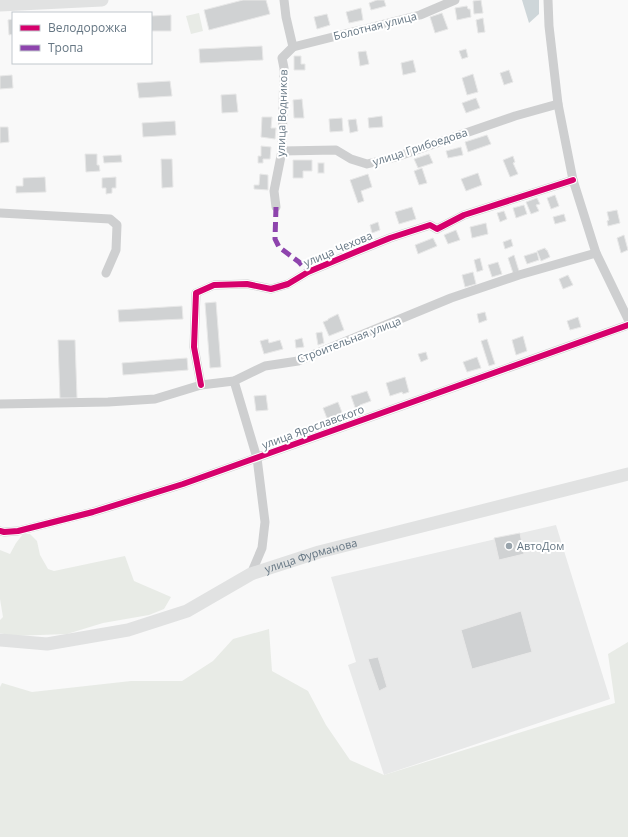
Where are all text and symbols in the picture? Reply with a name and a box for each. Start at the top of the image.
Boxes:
street label: Болотная улица [332,8,418,43]
legend [12,12,152,64]
text: Велодорожка [48,19,127,36]
text: Тропа [48,39,83,56]
street label: улица Водников [272,69,291,157]
street label: улица Грибоедова [371,124,469,169]
street label: улица Чехова [301,227,374,270]
street label: Строительная улица [295,313,403,366]
street label: улица Ярославского [260,401,366,452]
street label: улица Фурманова [263,535,359,576]
place label: АвтоДом [517,538,564,553]
marker: АвтоДом [504,541,514,551]

